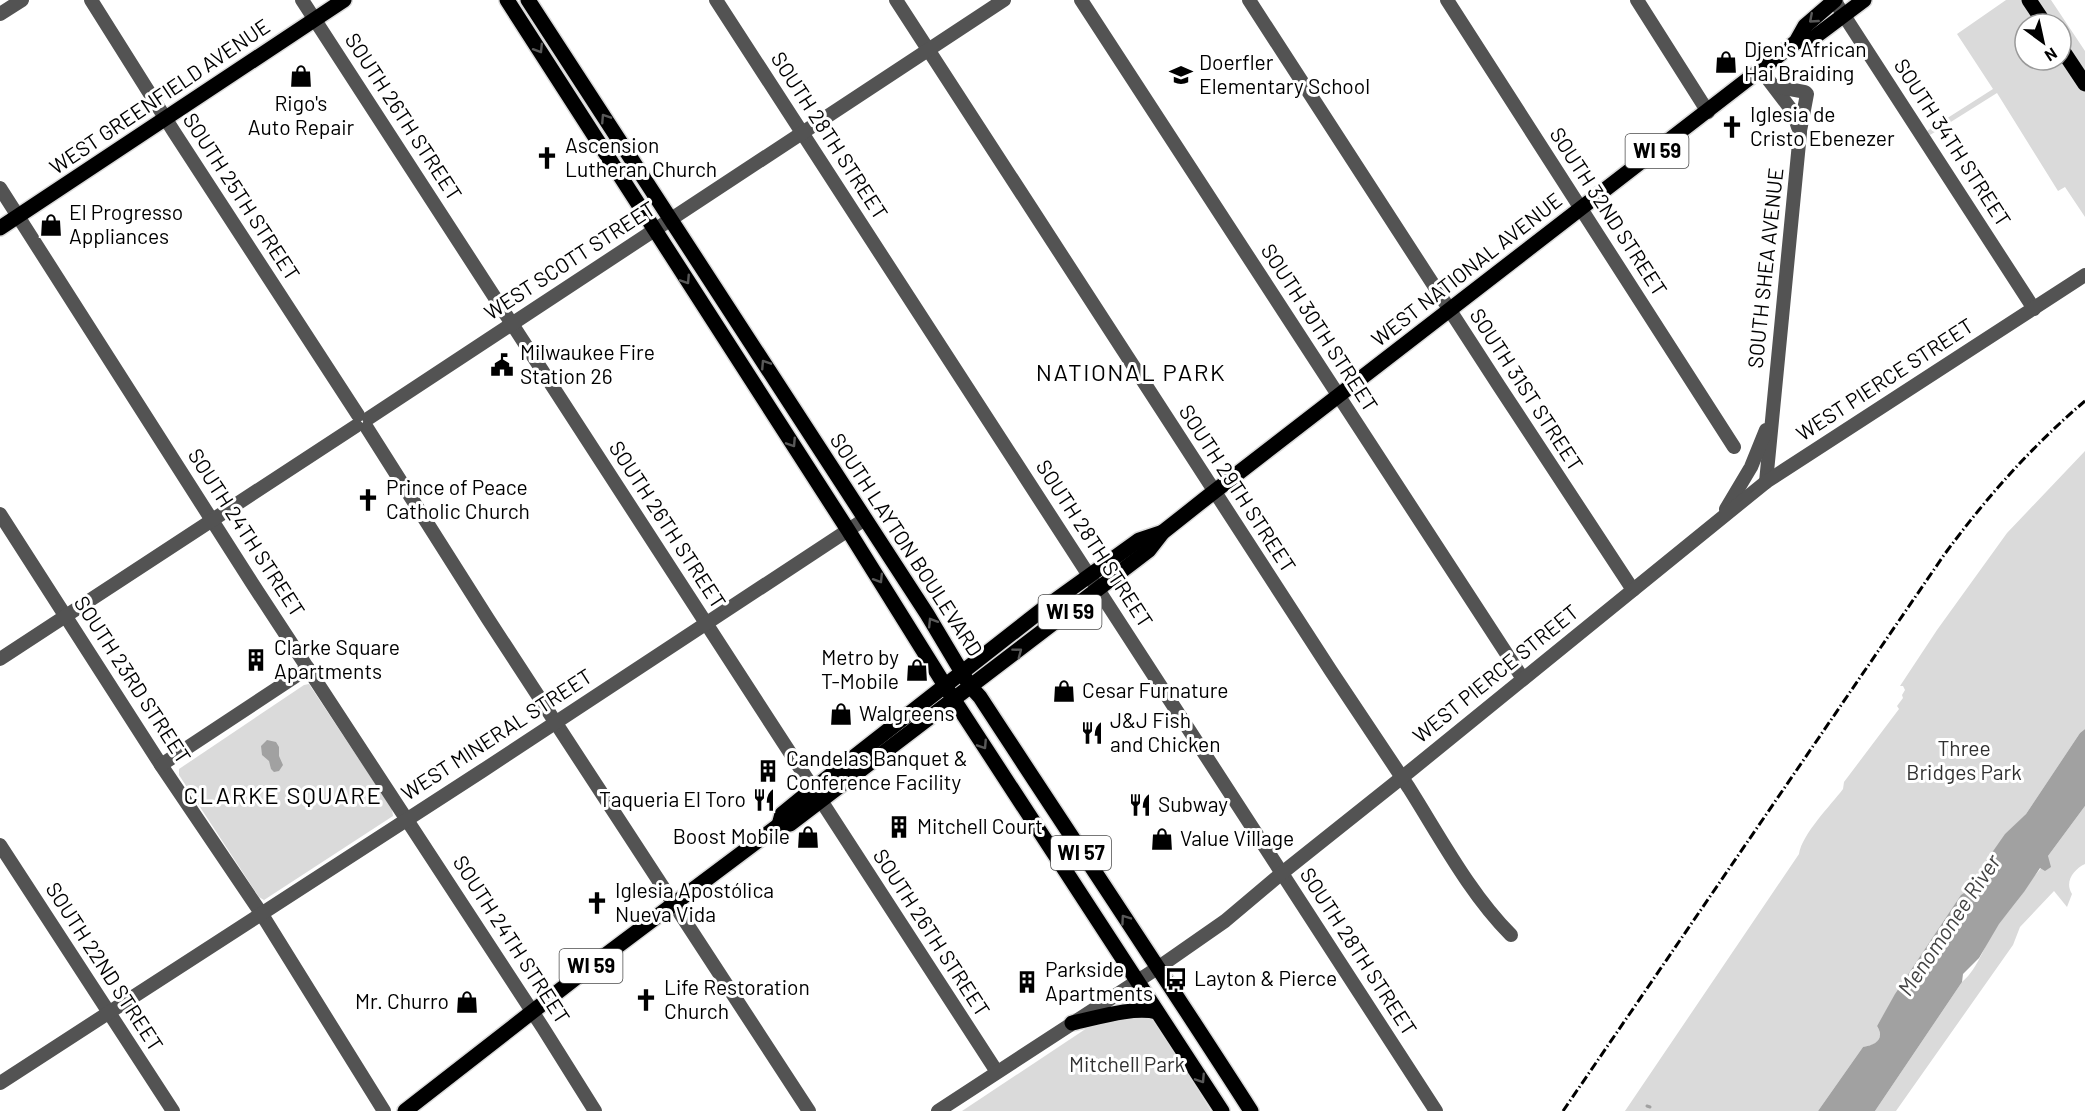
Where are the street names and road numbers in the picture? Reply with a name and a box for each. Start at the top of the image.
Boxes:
street label: WEST GREENFIELD AVENUE [44,13,274,179]
street label: SOUTH 26TH STREET [341,28,468,205]
street label: SOUTH 28TH STREET [767,47,894,224]
street label: SOUTH 34TH STREET [1890,54,2017,231]
street label: SOUTH 25TH STREET [179,108,306,285]
street label: SOUTH 32ND STREET [1545,122,1673,300]
road number: WI 59 [1626,134,1688,168]
street label: SOUTH SHEA AVENUE [1742,166,1787,369]
street label: WEST NATIONAL AVENUE [1366,187,1566,351]
street label: WEST SCOTT STREET [479,195,659,324]
street label: SOUTH 30TH STREET [1257,238,1384,416]
street label: SOUTH 31ST STREET [1465,303,1589,475]
street label: WEST PIERCE STREET [1791,312,1977,445]
street label: SOUTH 29TH STREET [1175,400,1302,577]
street label: SOUTH LAYTON BOULEVARD [826,428,989,660]
street label: SOUTH 26TH STREET [605,436,732,613]
street label: SOUTH 24TH STREET [184,443,311,621]
street label: SOUTH 28TH STREET [1032,455,1159,632]
street label: SOUTH 23RD STREET [70,591,197,768]
road number: WI 59 [1038,595,1102,629]
street label: WEST PIERCE STREET [1407,598,1583,747]
street label: WEST MINERAL STREET [396,663,596,805]
road number: WI 57 [1051,836,1111,870]
street label: SOUTH 26TH STREET [869,844,996,1021]
street label: SOUTH 24TH STREET [449,850,576,1028]
street label: SOUTH 28TH STREET [1296,863,1423,1040]
street label: SOUTH 22ND STREET [41,877,169,1055]
road number: WI 59 [560,949,622,983]

